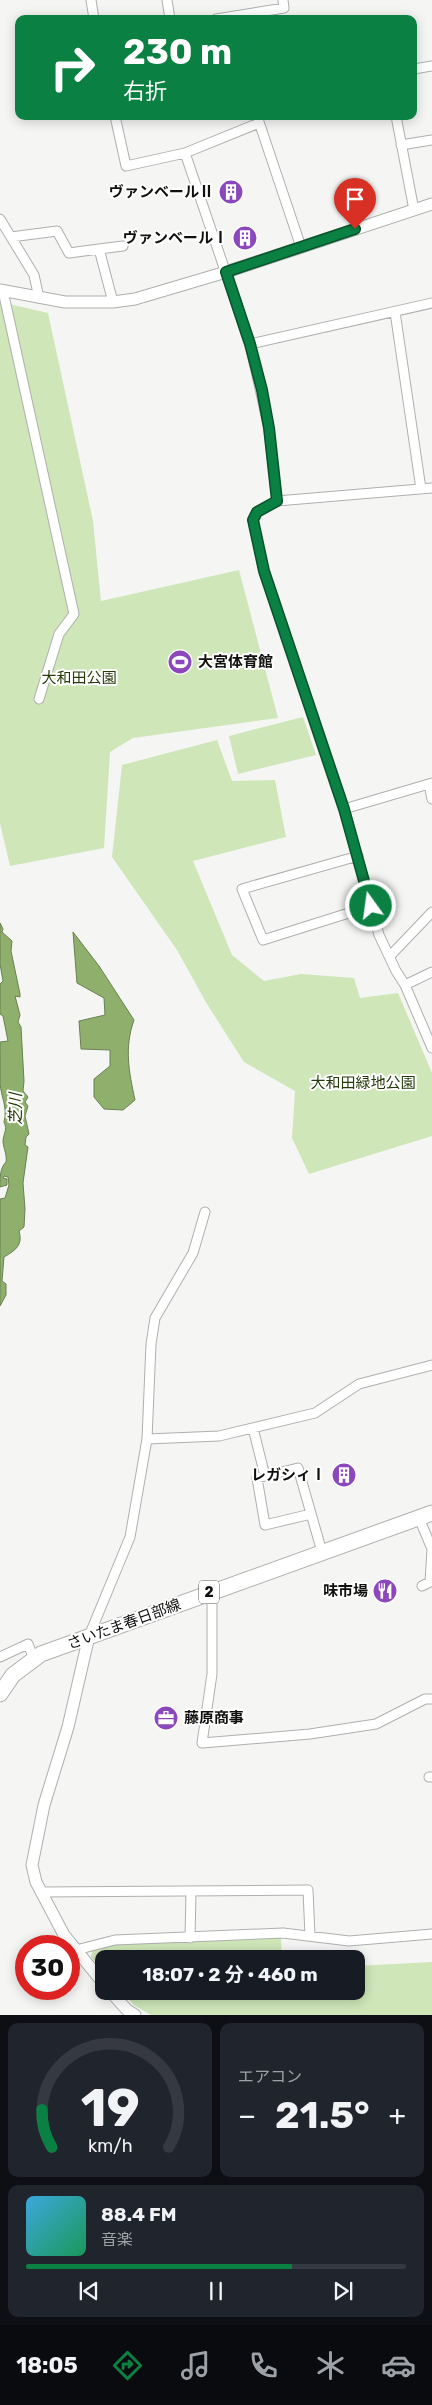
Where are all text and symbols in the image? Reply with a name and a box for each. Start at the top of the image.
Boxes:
text: 230 m [123,31,232,73]
icon: right [40,35,105,100]
text: 右折 [123,78,167,105]
pin [334,178,376,229]
building icon: ヴァンベールⅡ [218,179,244,205]
place label: ヴァンベールⅡ [109,183,214,201]
icon: arrive [341,185,369,213]
building icon: ヴァンベールⅠ [232,225,258,251]
place label: ヴァンベールⅠ [123,229,228,247]
sports icon: 大宮体育館 [167,649,193,675]
place label: 大宮体育館 [198,653,273,671]
park label: 大和田公園 [41,669,117,687]
position arrow [344,879,396,931]
park label: 大和田緑地公園 [310,1074,416,1092]
water label: 芝川 [6,1091,25,1125]
building icon: レガシィⅠ [331,1462,357,1488]
place label: レガシィⅠ [251,1466,326,1484]
restaurant icon: 味市場 [372,1578,398,1604]
road number: 2 [199,1580,219,1604]
place label: 味市場 [323,1582,368,1600]
street label: さいたま春日部線 [65,1595,183,1653]
office icon: 藤原商事 [153,1705,179,1731]
place label: 藤原商事 [184,1709,244,1727]
speed limit sign: 30 [15,1935,80,2000]
text: 18:07 · 2 分 · 460 m [142,1963,318,1986]
text: エアコン [238,2067,302,2086]
text: 19 [80,2077,140,2139]
text: 21.5° [275,2092,370,2138]
text: − [238,2099,256,2132]
text: + [389,2099,406,2132]
text: km/h [88,2135,132,2156]
text: 88.4 FM [101,2203,176,2226]
text: 音楽 [101,2230,133,2249]
icon: previous [75,2277,103,2305]
icon: pause [202,2277,230,2305]
icon: next [329,2277,357,2305]
icon: directions [110,2348,145,2383]
icon: music [178,2348,213,2383]
icon: phone [246,2348,281,2383]
icon: climate [313,2348,348,2383]
icon: car [381,2348,416,2383]
text: 18:05 [16,2352,78,2379]

